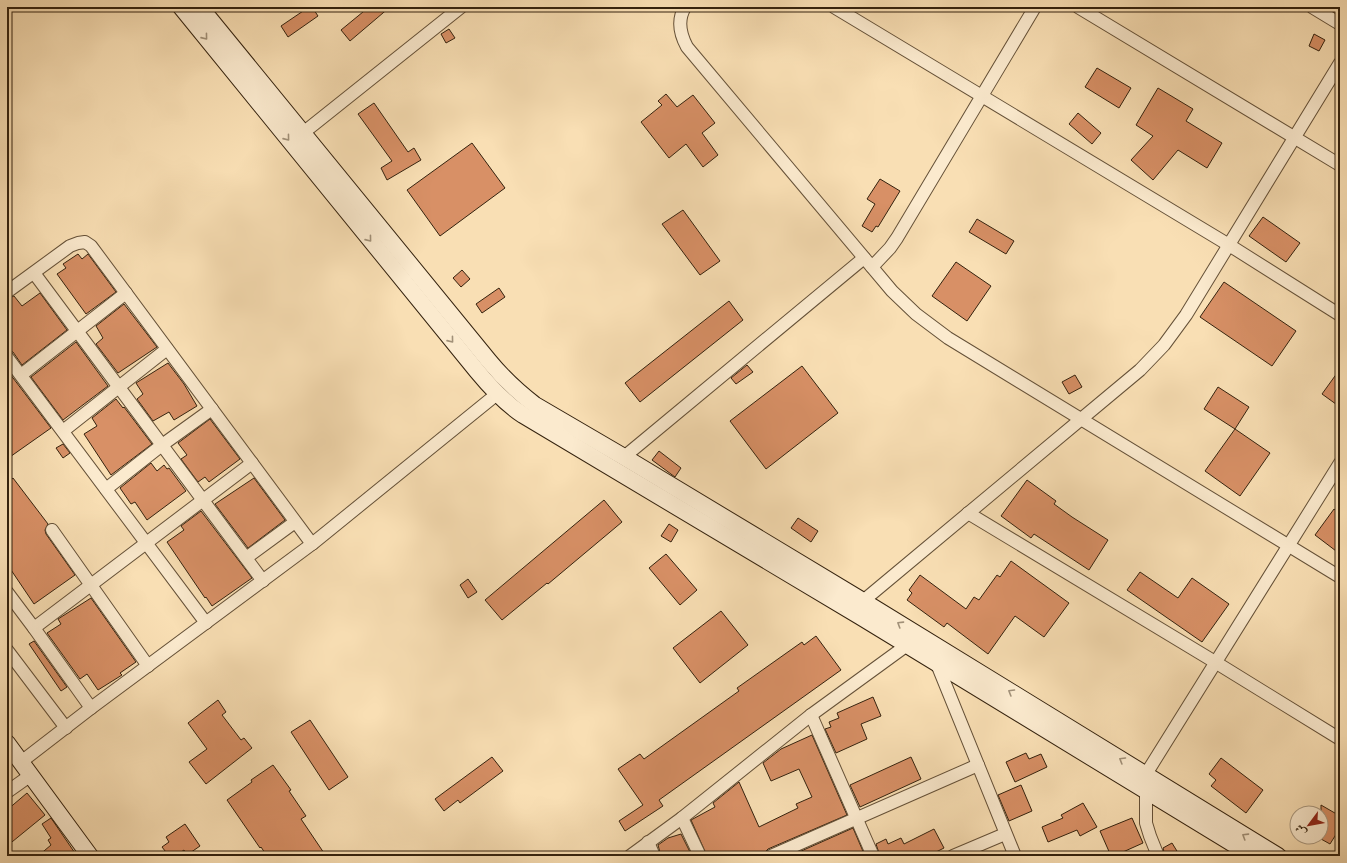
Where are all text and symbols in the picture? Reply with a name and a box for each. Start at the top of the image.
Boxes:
one-way arrow [201,33,208,40]
one-way arrow [283,134,290,141]
one-way arrow [365,234,372,242]
one-way arrow [447,335,454,343]
one-way arrow [897,622,904,629]
one-way arrow [1008,690,1015,697]
one-way arrow [1119,757,1126,765]
north arrow [1289,805,1329,845]
text: ش [1291,821,1310,839]
one-way arrow [1242,833,1249,840]

